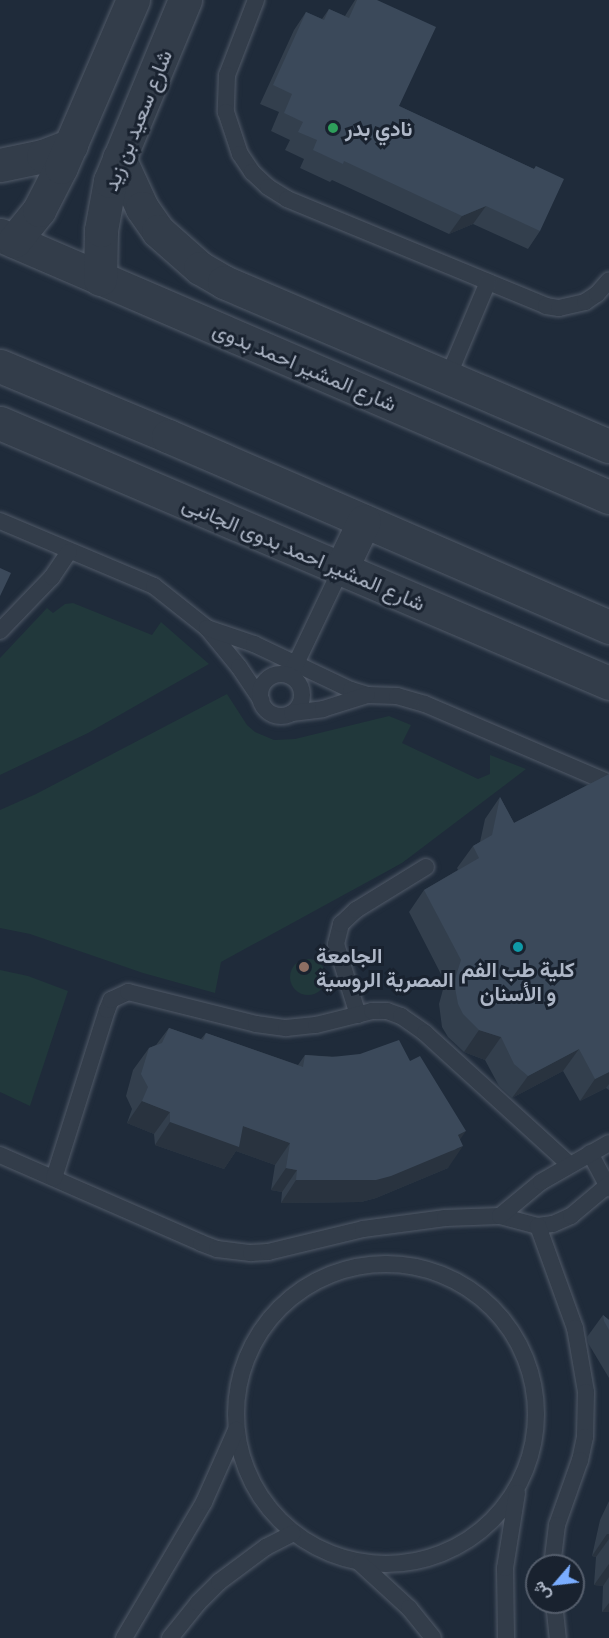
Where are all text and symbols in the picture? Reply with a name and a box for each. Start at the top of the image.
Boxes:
street label: شارع سعيد بن زيد [97,46,177,194]
place label: نادي بدر [345,115,413,141]
marker: نادي بدر [326,121,340,135]
street label: شارع المشير احمد بدوى [209,316,401,416]
street label: شارع المشير احمد بدوى الجانبى [179,490,429,616]
marker: كلية طب الفم و الأسنان [511,940,525,954]
place label: الجامعة المصرية الروسية [316,942,454,992]
place label: كلية طب الفم و الأسنان [461,956,575,1006]
marker: الجامعة المصرية الروسية [297,960,311,974]
north arrow [525,1554,585,1614]
text: ش [528,1579,553,1605]

